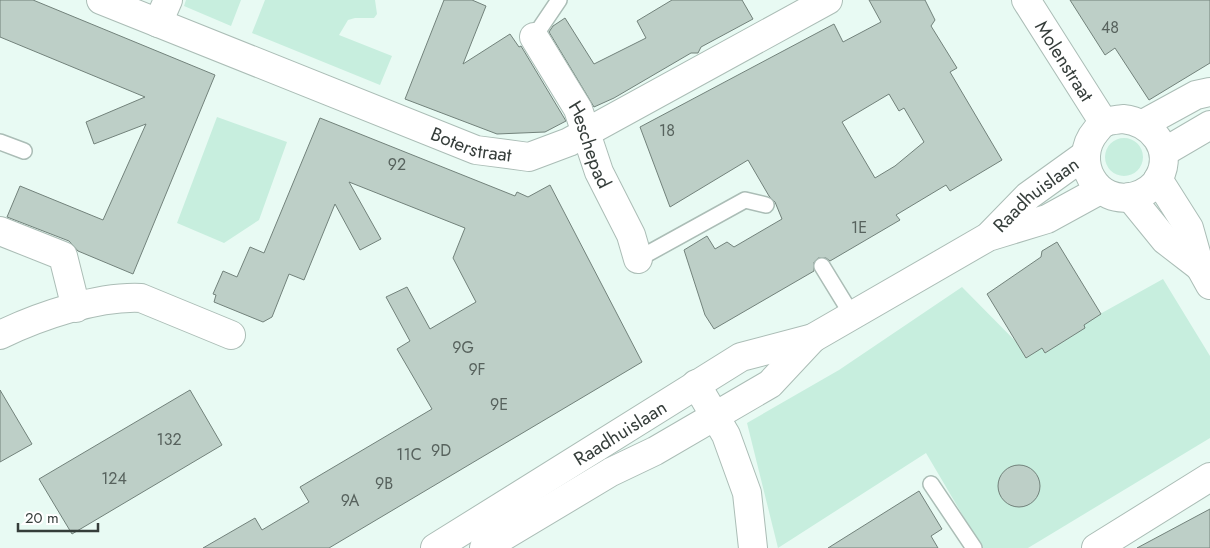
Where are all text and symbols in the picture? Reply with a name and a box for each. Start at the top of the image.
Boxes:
street label: Molenstraat [1028,15,1100,107]
house number: 48 [1101,16,1119,39]
street label: Heschepad [562,96,618,193]
house number: 18 [659,119,675,142]
street label: Boterstraat [427,120,514,169]
street label: Raadhuislaan [987,151,1084,238]
house number: 92 [388,153,406,176]
house number: 1E [851,216,867,239]
house number: 9G [452,336,474,359]
house number: 9F [468,358,486,381]
house number: 9E [490,393,508,416]
street label: Raadhuislaan [569,394,672,472]
house number: 132 [156,428,182,451]
house number: 9D [431,439,451,462]
house number: 11C [396,443,422,466]
house number: 124 [101,467,127,490]
house number: 9B [375,472,393,495]
house number: 9A [341,489,360,512]
scale bar [18,500,98,532]
text: 20 m [25,507,59,529]

